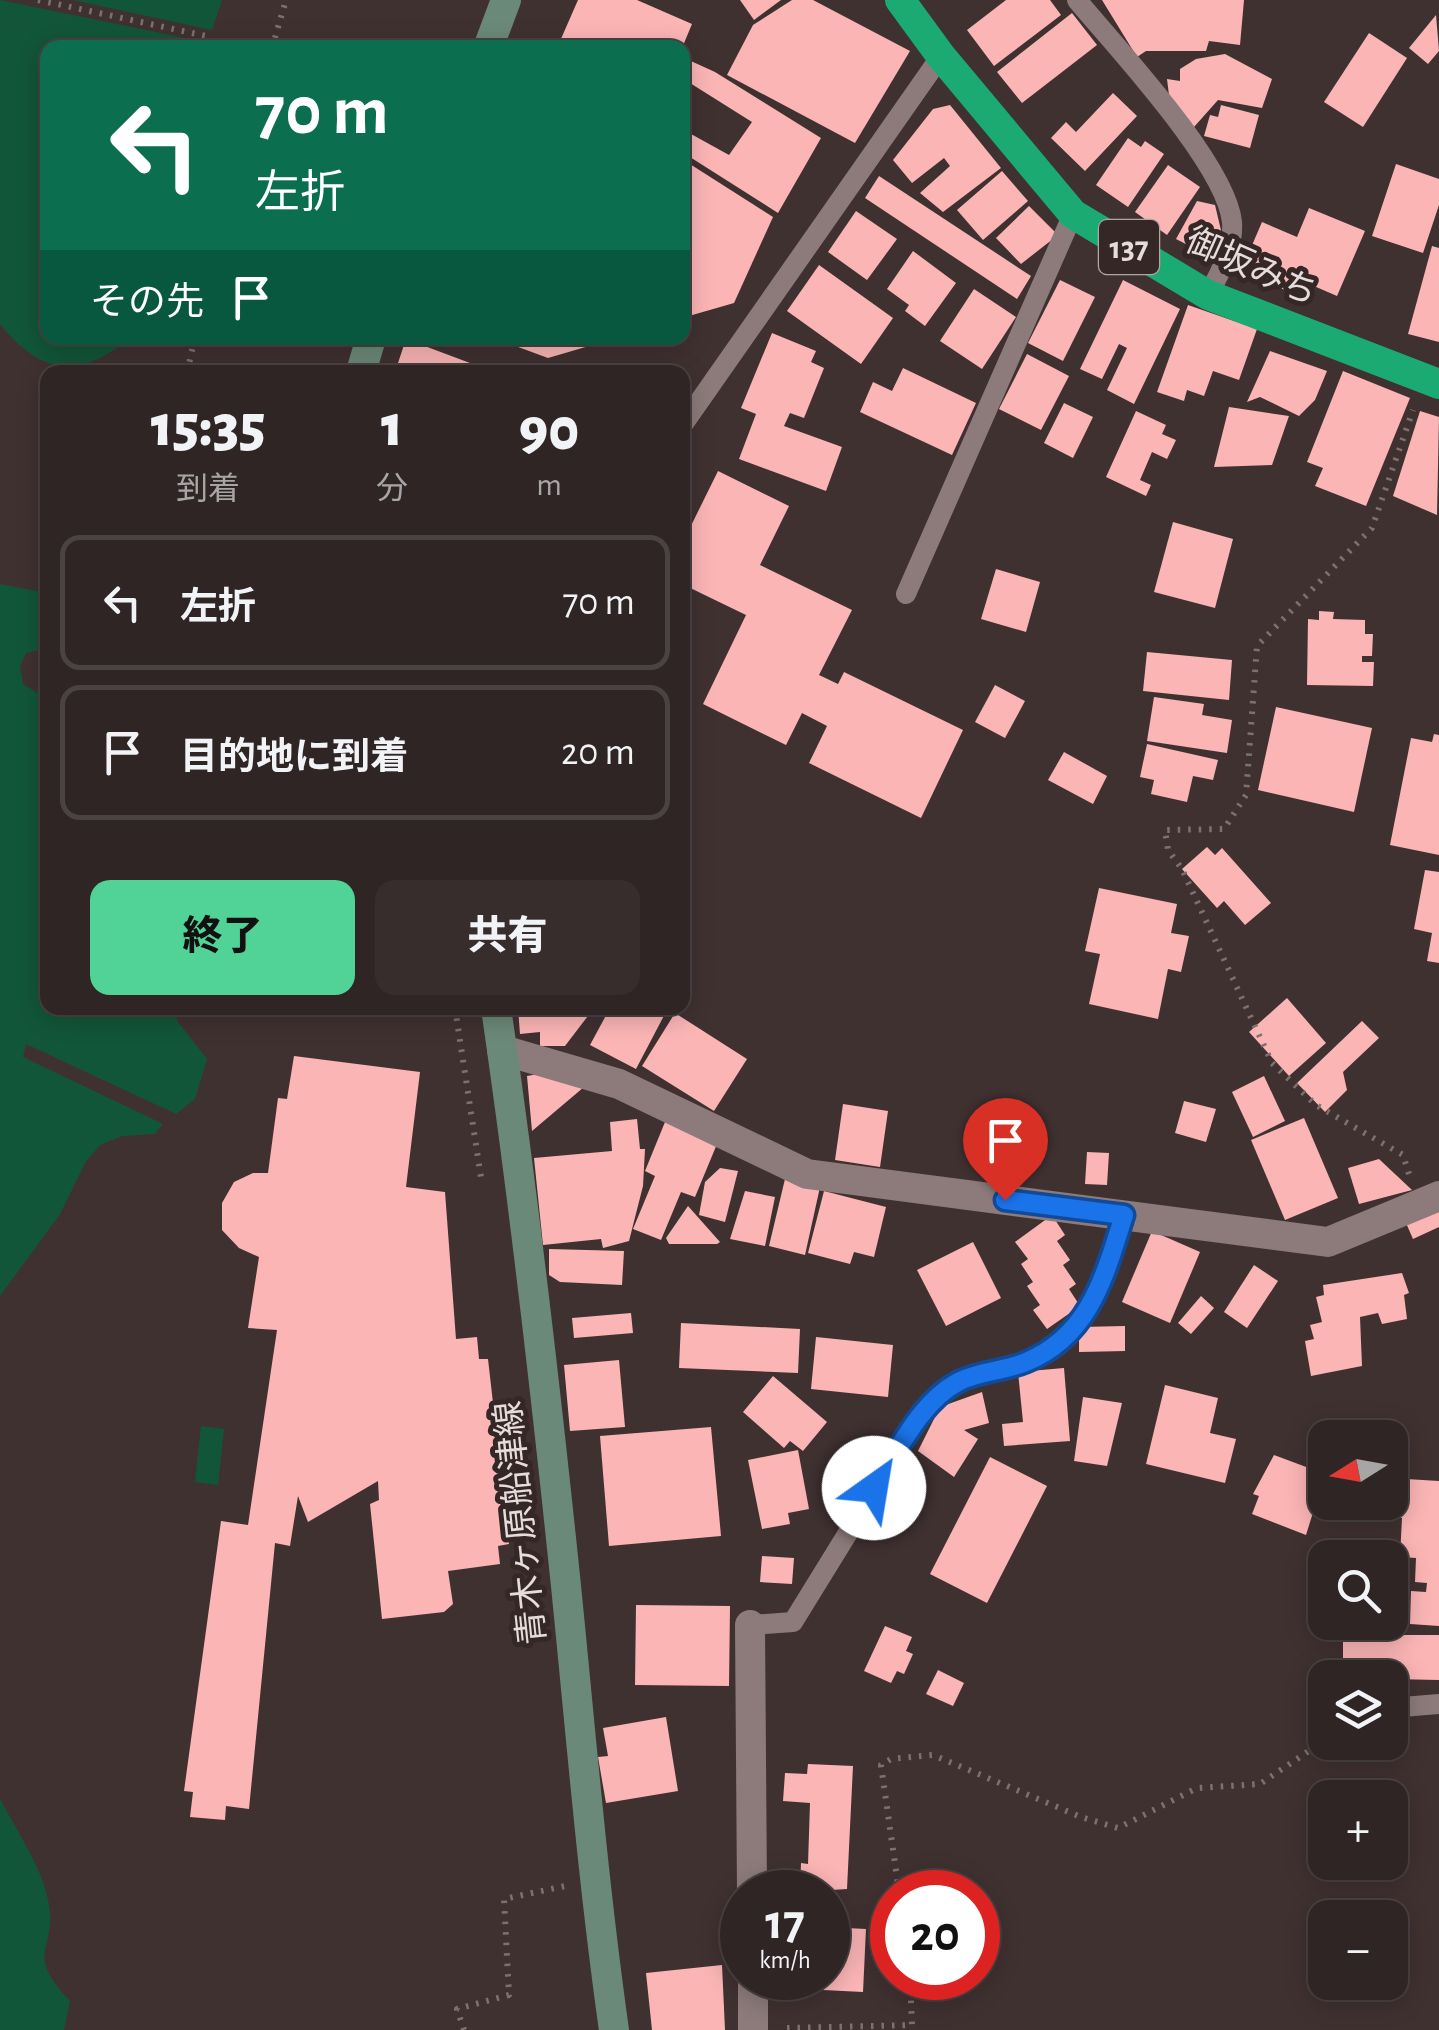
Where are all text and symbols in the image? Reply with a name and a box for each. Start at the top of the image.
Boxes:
text: 70 m [255,77,389,147]
icon: left [90,80,220,210]
text: 左折 [255,171,345,216]
road number: 137 [1099,220,1159,274]
street label: 御坂みち [1180,221,1323,312]
icon: arrive [224,270,279,325]
text: その先 [90,284,204,322]
text: 15:35 [151,397,265,457]
text: 1 [381,397,403,457]
text: 90 [519,401,579,461]
text: m [536,469,562,501]
text: 到着 [176,473,240,505]
text: 分 [376,473,408,505]
icon: left [95,575,150,630]
text: 70 m [562,584,635,622]
text: 左折 [180,589,256,627]
icon: arrive [95,725,150,780]
text: 20 m [561,734,635,772]
text: 目的地に到着 [180,739,408,777]
button: 終了 [90,880,355,995]
button: 共有 [375,880,640,995]
pin [963,1098,1048,1201]
icon: arrive [978,1113,1033,1168]
street label: 青木ヶ原船津線 [489,1399,552,1647]
north arrow [1308,1420,1408,1520]
map controls [1308,1420,1408,2000]
position arrow [822,1436,926,1540]
button: search [1308,1540,1408,1640]
button: layers [1308,1660,1408,1760]
button: + [1308,1780,1408,1880]
speed limit sign: 20 [870,1870,1000,2000]
text: 17 [765,1898,805,1948]
button: − [1308,1900,1408,2000]
text: km/h [759,1948,811,1973]

